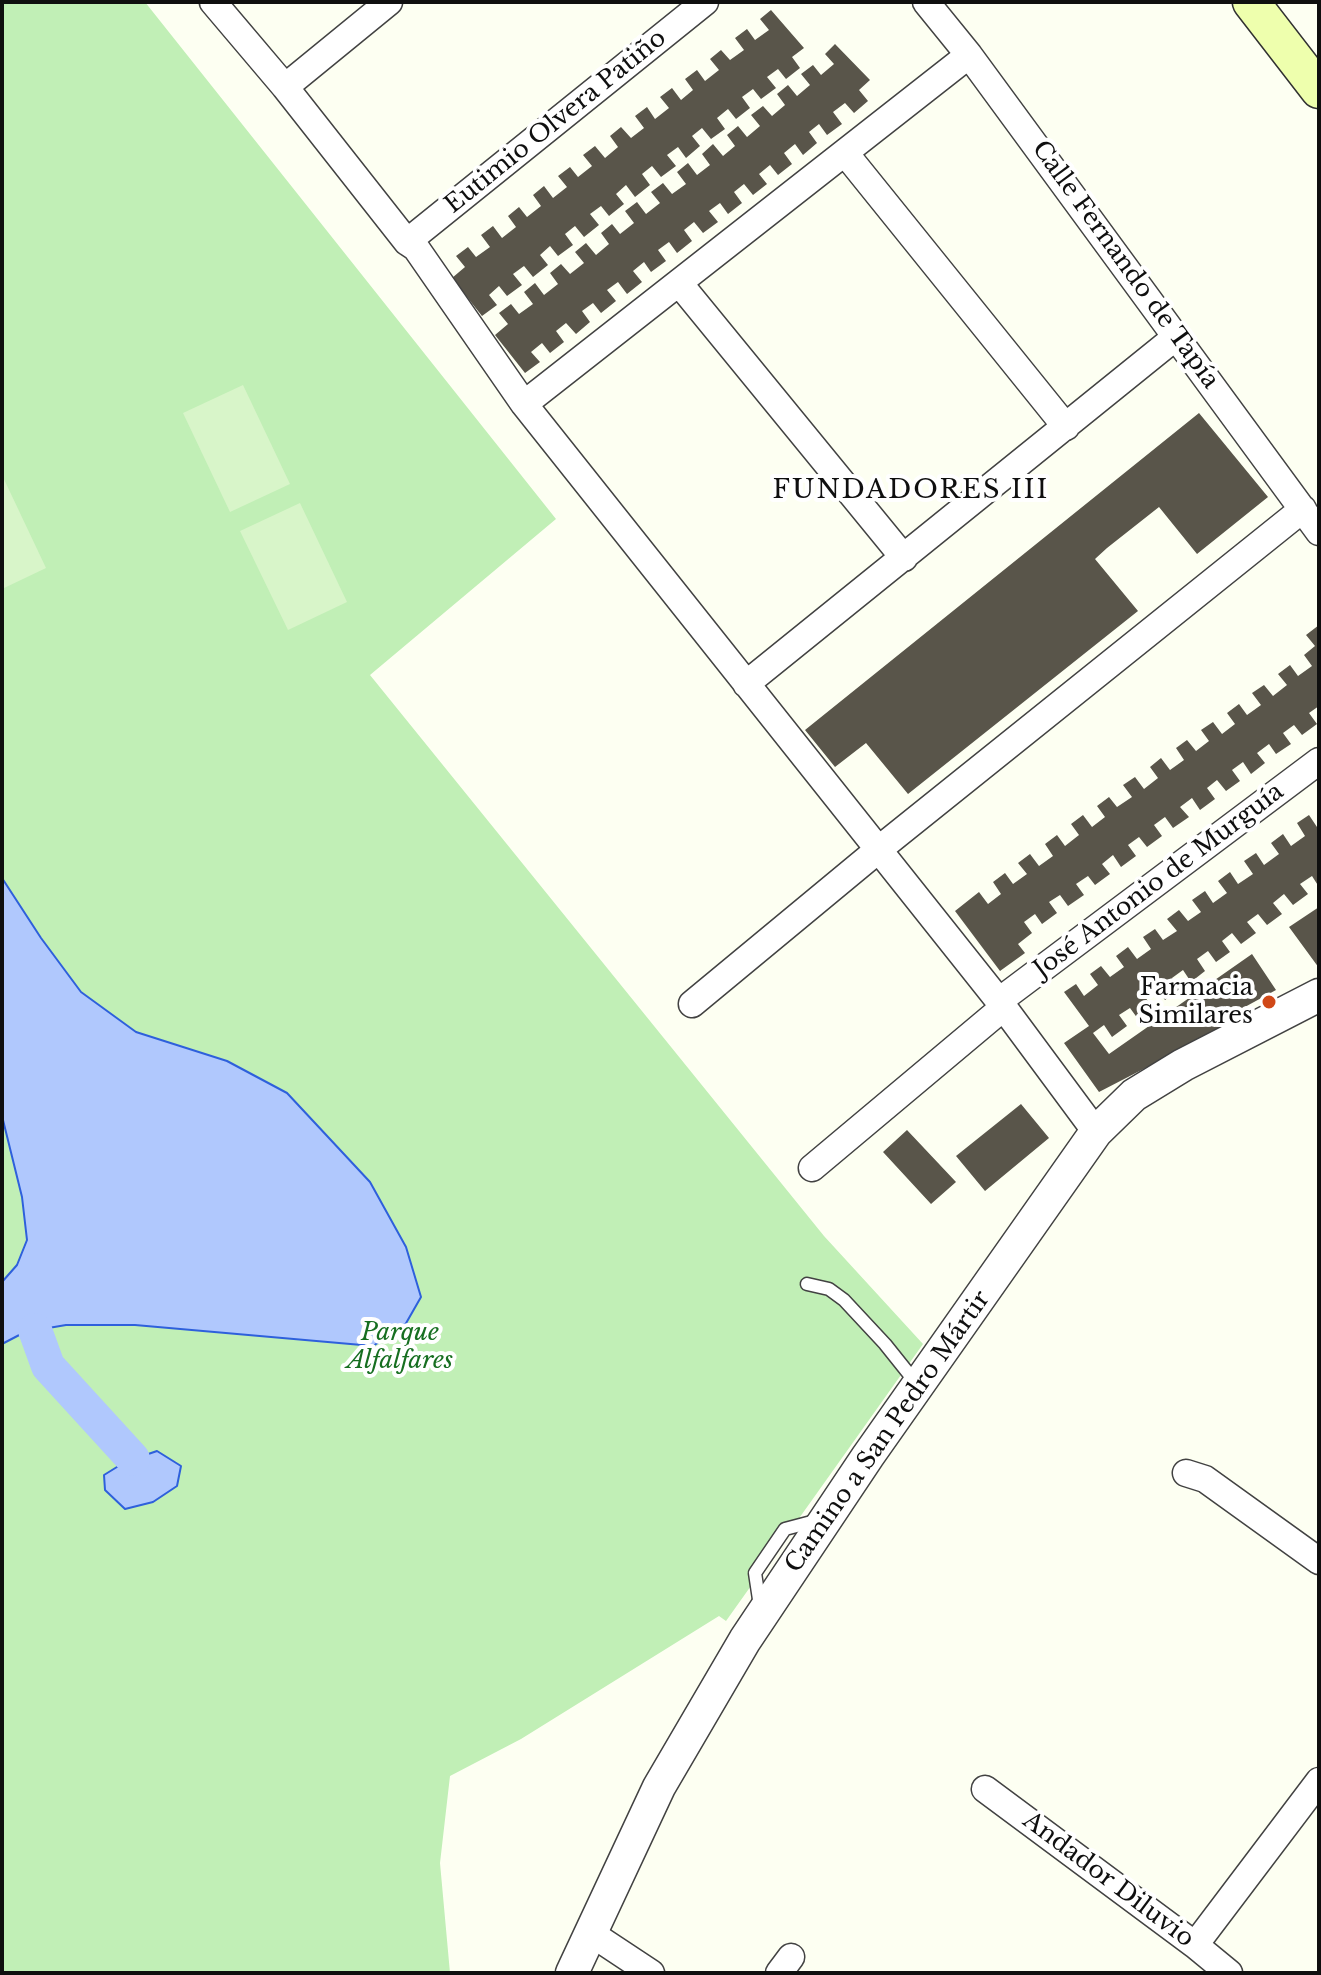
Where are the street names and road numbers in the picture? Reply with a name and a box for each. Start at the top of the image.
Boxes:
street label: Eutimio Olvera Patiño [440,24,672,220]
street label: Calle Fernando de Tapía [1025,136,1225,394]
street label: José Antonio de Murguía [1028,778,1290,984]
street label: Camino a San Pedro Mártir [780,1286,996,1578]
street label: Andador Diluvio [1017,1806,1199,1954]

